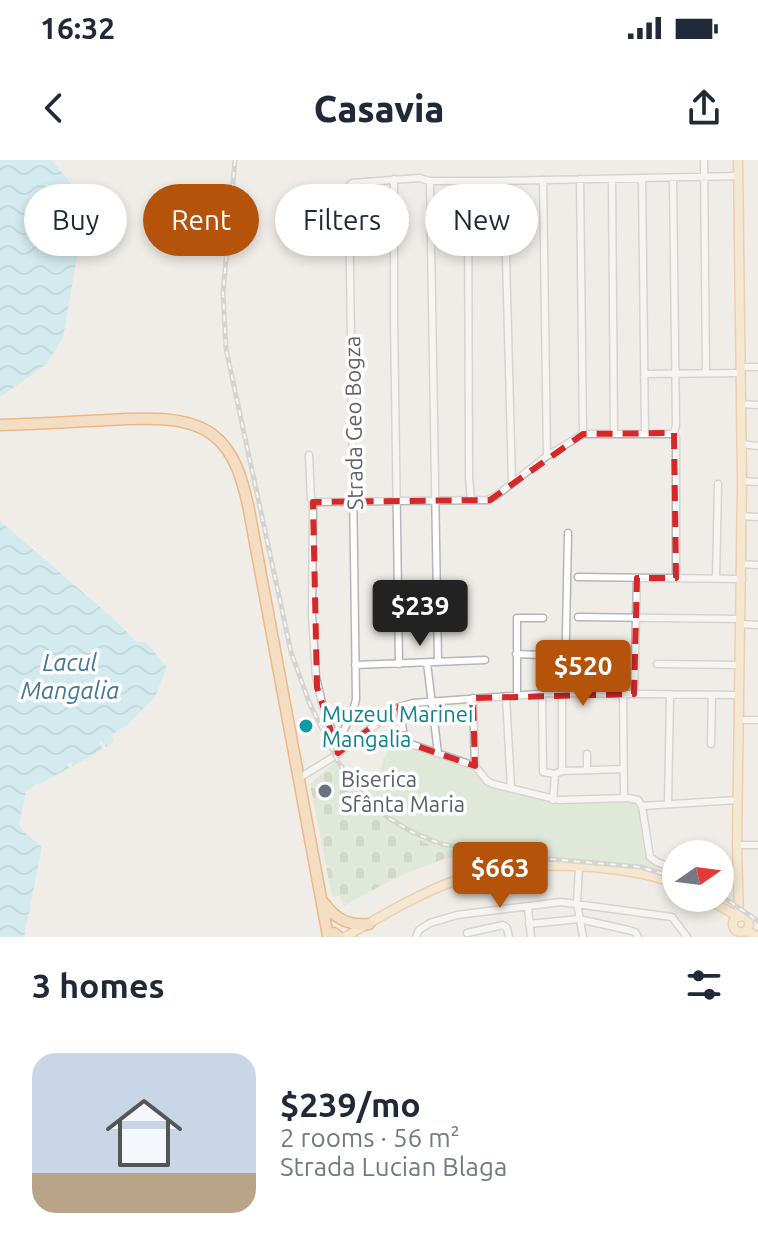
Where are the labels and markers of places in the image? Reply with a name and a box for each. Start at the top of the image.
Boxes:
pin: $239 [373,580,467,648]
pin: $520 [536,640,630,708]
place label: Muzeul Marinei Mangalia [322,701,473,751]
marker: Muzeul Marinei Mangalia [297,717,315,735]
place label: Biserica Sfânta Maria [341,766,465,816]
marker: Biserica Sfânta Maria [316,782,334,800]
pin: $663 [453,842,547,910]

